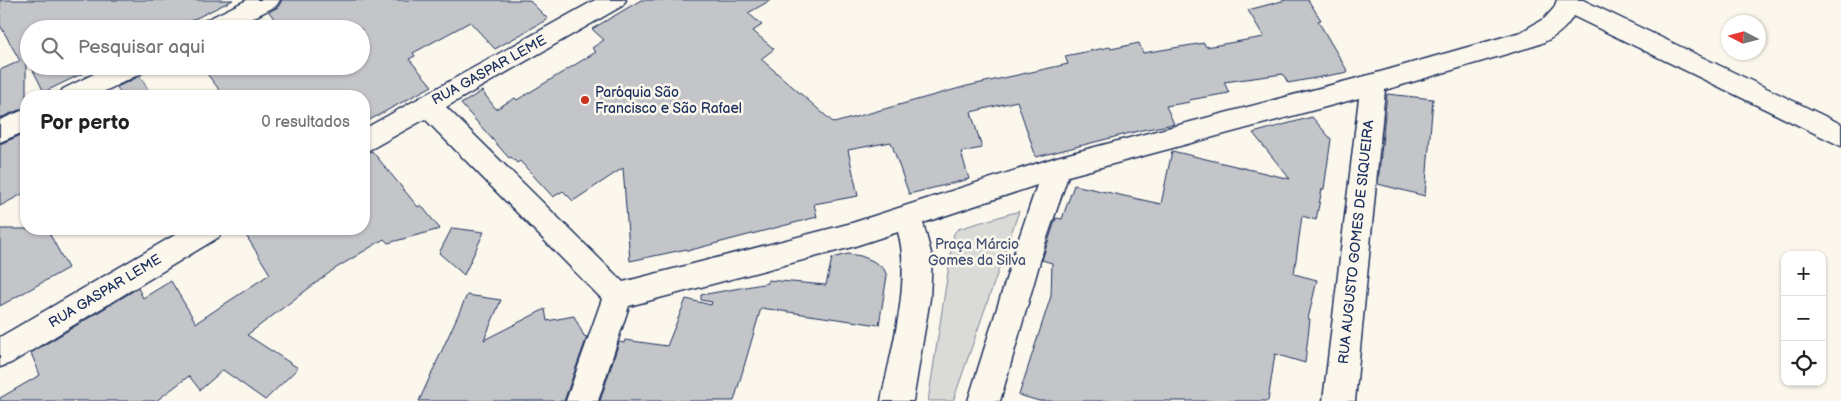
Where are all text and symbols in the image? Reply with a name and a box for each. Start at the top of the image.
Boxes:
north arrow [1721,15,1766,60]
search box [20,20,370,75]
street label: RUA GASPAR LEME [429,31,549,109]
icon: search [38,34,66,62]
text: Pesquisar aqui [78,36,205,59]
place label: Paróquia São Francisco e São Rafael [595,84,742,117]
marker: Paróquia São Francisco e São Rafael [579,94,591,106]
text: Por perto [40,110,130,135]
text: 0 resultados [261,113,350,132]
street label: RUA AUGUSTO GOMES DE SIQUEIRA [1335,119,1377,365]
park label: Praça Márcio Gomes da Silva [928,236,1026,269]
street label: RUA GASPAR LEME [46,251,164,331]
map controls [1781,251,1826,386]
button: + [1781,251,1826,296]
button: − [1781,296,1826,341]
button: locate [1781,341,1826,386]

